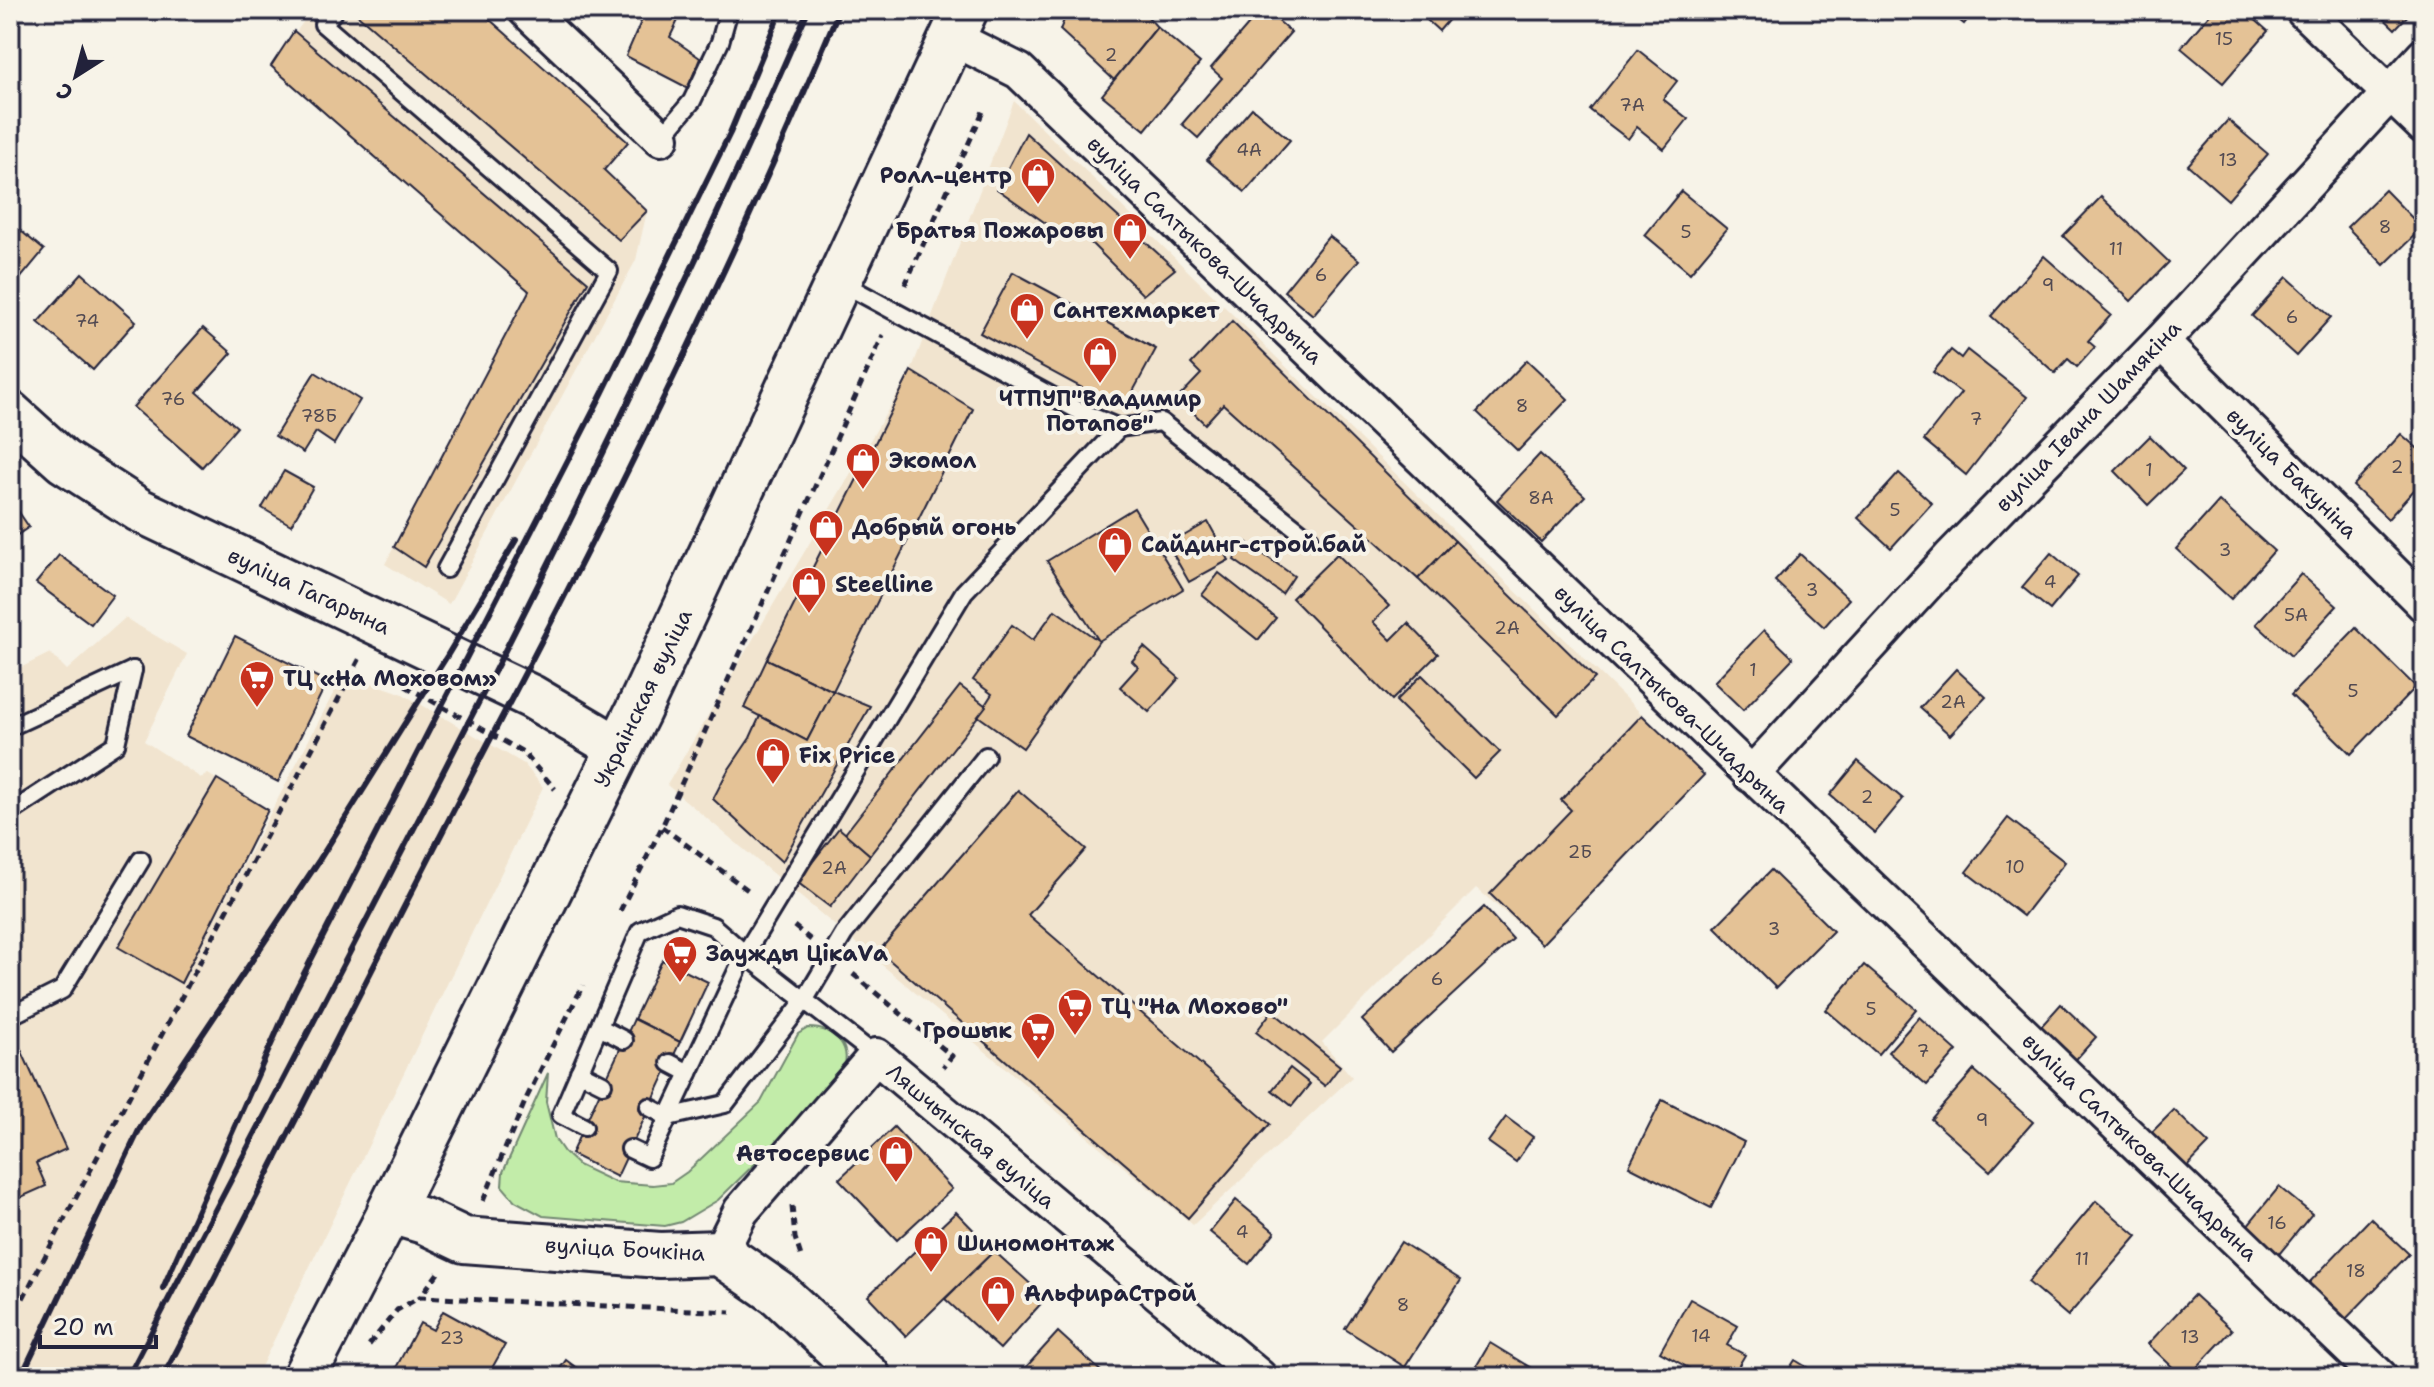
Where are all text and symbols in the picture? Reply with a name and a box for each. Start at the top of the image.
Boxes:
house number: 15 [2215,27,2233,51]
north arrow [36,36,116,116]
house number: 2 [1105,43,1117,67]
text: С [51,76,79,107]
house number: 7А [1619,93,1645,117]
street label: вуліца Салтыкова-Шчадрына [1081,129,1329,371]
house number: 4А [1236,138,1262,162]
house number: 13 [2218,148,2238,172]
shop icon: Ролл-центр [1019,156,1057,206]
place label: Ролл-центр [880,161,1012,190]
shop icon: Братья Пожаровы [1111,211,1149,261]
house number: 8 [2379,215,2391,239]
place label: Братья Пожаровы [896,216,1104,245]
house number: 5 [1680,220,1692,244]
house number: 11 [2109,237,2123,261]
house number: 6 [1315,263,1327,287]
house number: 9 [2042,273,2054,297]
shop icon: Сантехмаркет [1008,291,1046,341]
place label: Сантехмаркет [1053,296,1220,325]
house number: 6 [2286,305,2298,329]
house number: 74 [75,309,99,333]
street label: вуліца Івана Шамякіна [1989,314,2188,518]
shop icon: ЧТПУП"Владимир Потапов" [1081,335,1119,385]
place label: ЧТПУП"Владимир Потапов" [999,384,1201,438]
house number: 76 [161,387,185,411]
house number: 8 [1516,394,1528,418]
street label: вуліца Бакуніна [2220,401,2364,545]
house number: 78Б [301,404,337,428]
house number: 7 [1970,407,1982,431]
shop icon: Экомол [844,441,882,491]
place label: Экомол [889,446,977,475]
house number: 2 [2391,455,2403,479]
house number: 1 [2145,458,2153,482]
house number: 8А [1528,486,1554,510]
house number: 5 [1889,498,1901,522]
shop icon: Добрый огонь [807,508,845,558]
place label: Добрый огонь [852,513,1016,542]
shop icon: Сайдинг-строй.бай [1096,525,1134,575]
place label: Сайдинг-строй.бай [1141,530,1366,559]
house number: 3 [2219,538,2231,562]
street label: вуліца Гагарына [223,541,395,642]
shop icon: Steelline [790,565,828,615]
place label: Steelline [835,570,933,599]
house number: 4 [2044,570,2056,594]
street label: вуліца Салтыкова-Шчадрына [1548,578,1796,820]
house number: 3 [1806,578,1818,602]
house number: 5А [2284,603,2308,627]
street label: Украінская вуліца [587,604,699,792]
house number: 2А [1494,616,1520,640]
house number: 1 [1749,658,1757,682]
supermarket icon: ТЦ «На Моховом» [238,659,276,709]
place label: ТЦ «На Моховом» [283,664,497,693]
house number: 5 [2347,679,2359,703]
house number: 2А [1940,690,1966,714]
shop icon: Fix Price [754,736,792,786]
place label: Fix Price [799,741,895,770]
house number: 2 [1861,785,1873,809]
house number: 2Б [1568,840,1592,864]
house number: 10 [2005,855,2025,879]
house number: 2А [821,856,847,880]
house number: 3 [1768,917,1780,941]
supermarket icon: Заужды ЦікаVа [661,934,699,984]
place label: Заужды ЦікаVа [706,939,888,968]
house number: 6 [1431,967,1443,991]
supermarket icon: ТЦ "На Мохово" [1056,987,1094,1037]
place label: ТЦ "На Мохово" [1101,992,1288,1021]
house number: 5 [1865,997,1877,1021]
supermarket icon: Грошык [1019,1011,1057,1061]
place label: Грошык [922,1016,1012,1045]
street label: вуліца Салтыкова-Шчадрына [2016,1026,2264,1268]
house number: 7 [1917,1039,1929,1063]
street label: Ляшчынская вуліца [881,1057,1062,1215]
house number: 9 [1976,1108,1988,1132]
shop icon: Автосервис [877,1134,915,1184]
place label: Автосервис [736,1139,870,1168]
house number: 16 [2267,1211,2287,1235]
house number: 4 [1236,1220,1248,1244]
shop icon: Шиномонтаж [912,1224,950,1274]
place label: Шиномонтаж [957,1229,1115,1258]
street label: вуліца Бочкіна [544,1230,706,1268]
house number: 11 [2075,1247,2089,1271]
house number: 18 [2346,1259,2366,1283]
shop icon: АльфираСтрой [979,1274,1017,1324]
place label: АльфираСтрой [1024,1279,1197,1308]
house number: 8 [1397,1293,1409,1317]
scale bar [40,1299,156,1349]
text: 20 m [52,1311,114,1343]
house number: 14 [1691,1324,1711,1348]
house number: 13 [2180,1325,2200,1349]
house number: 23 [440,1326,464,1350]

